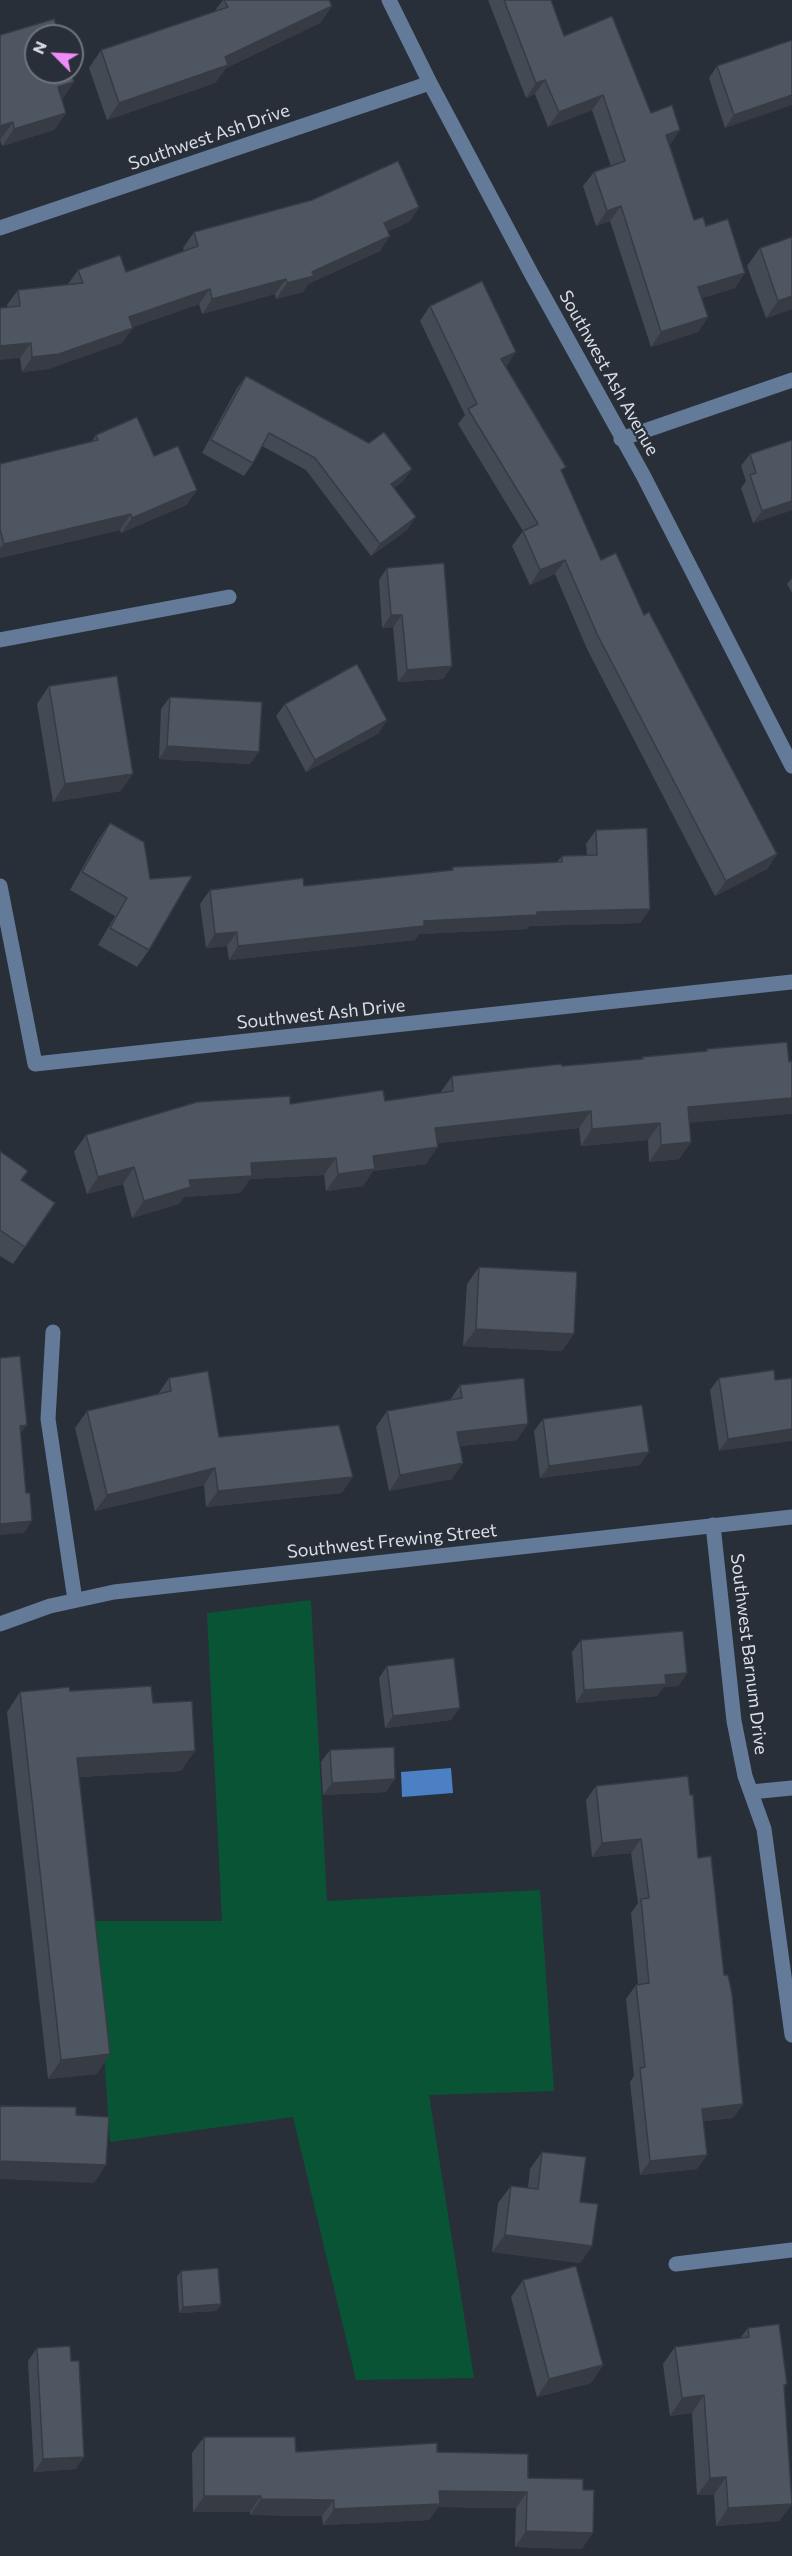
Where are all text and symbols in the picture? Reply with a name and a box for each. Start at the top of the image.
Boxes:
north arrow [24,24,84,84]
text: N [28,38,50,57]
street label: Southwest Ash Drive [125,99,293,175]
street label: Southwest Ash Avenue [555,287,663,459]
street label: Southwest Ash Drive [236,994,406,1034]
street label: Southwest Frewing Street [286,1519,498,1563]
street label: Southwest Barnum Drive [726,1552,772,1756]

